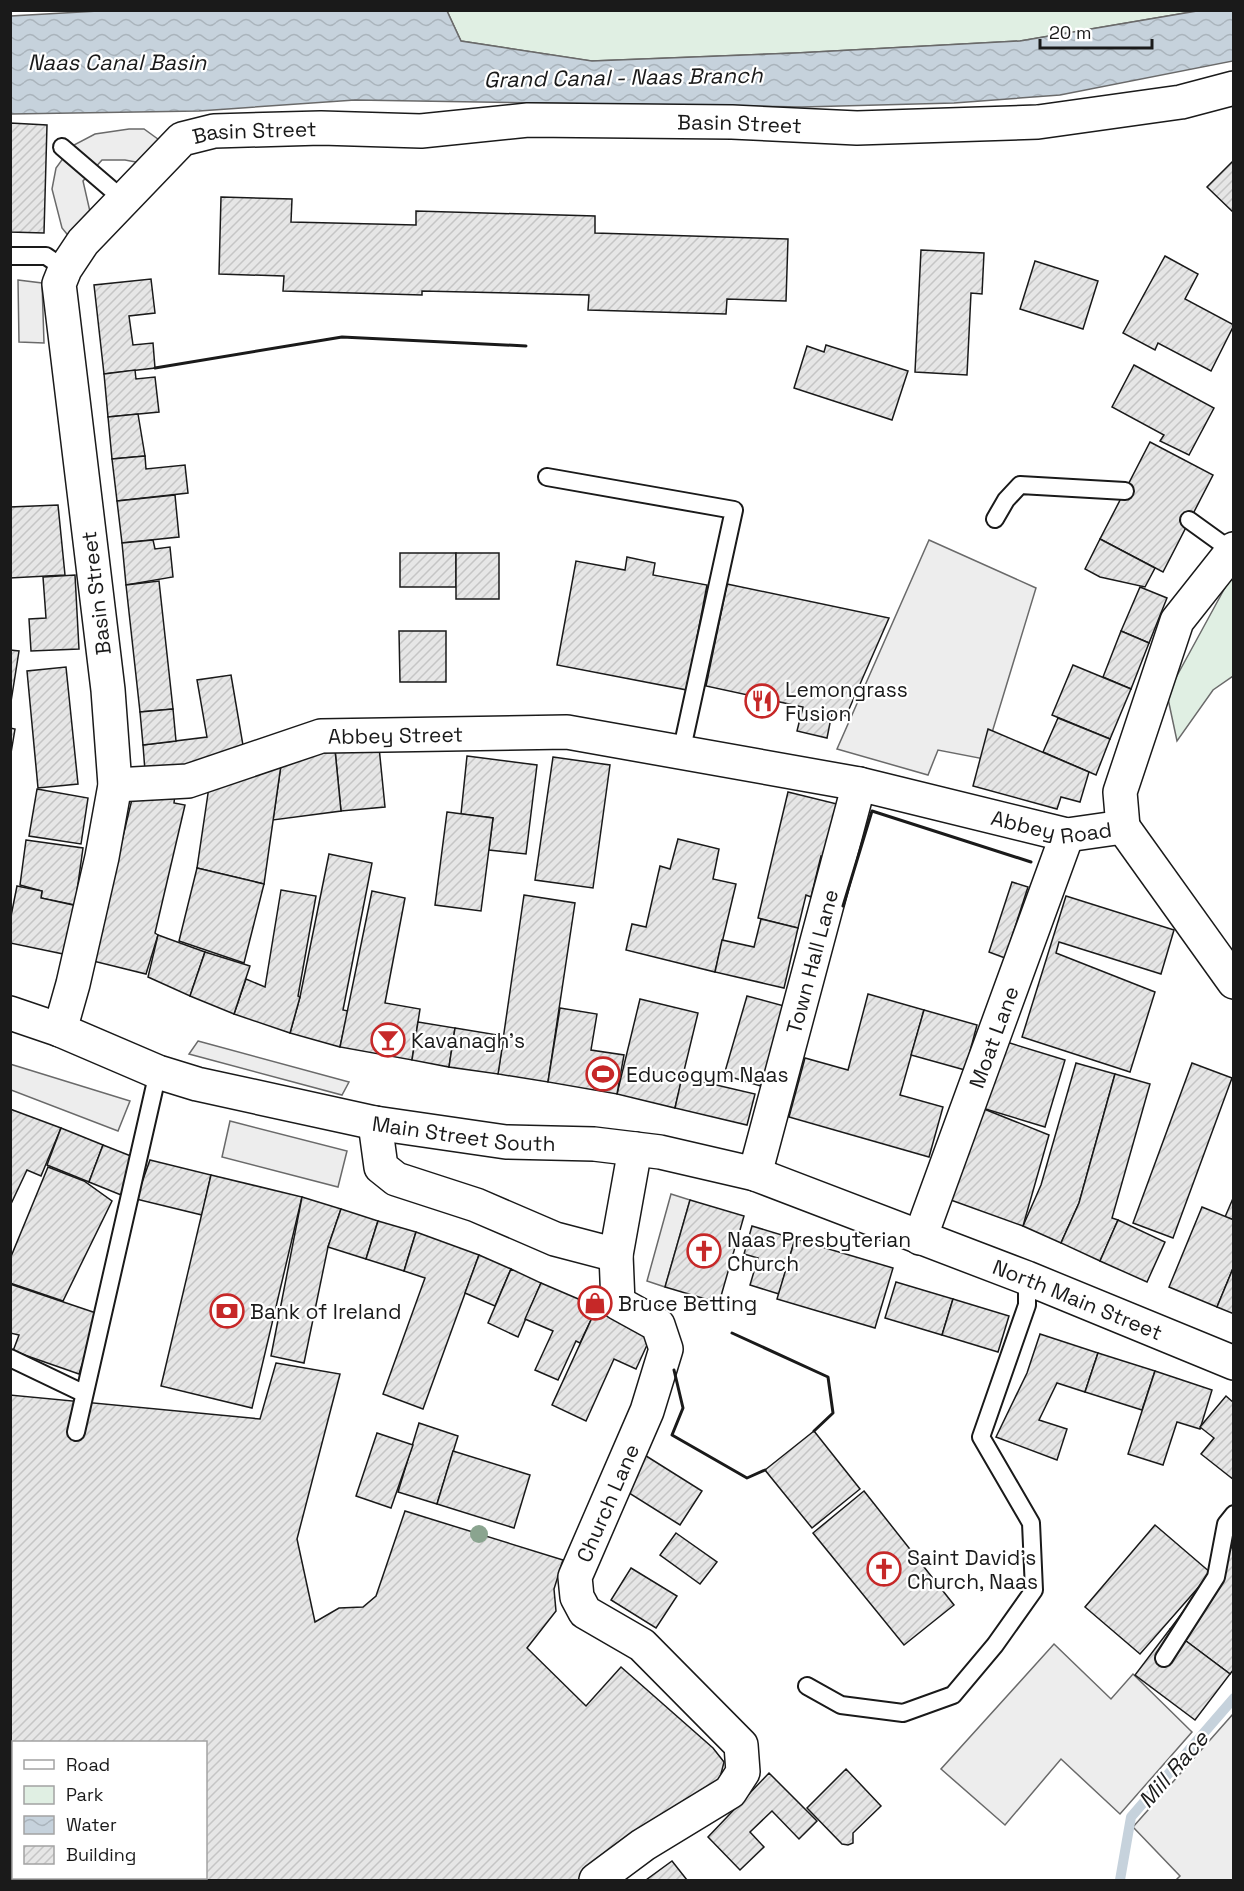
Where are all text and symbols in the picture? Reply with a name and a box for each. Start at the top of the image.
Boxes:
scale bar [1040,12,1152,50]
text: 20 m [1049,21,1092,44]
water label: Naas Canal Basin [28,48,207,76]
water label: Grand Canal - Naas Branch [483,61,763,93]
street label: Basin Street [677,108,802,139]
street label: Basin Street [189,115,317,149]
street label: Basin Street [75,530,117,656]
place label: Lemongrass Fusion [785,676,908,727]
restaurant icon: Lemongrass Fusion [744,683,780,719]
street label: Abbey Street [328,720,463,749]
street label: Abbey Road [988,803,1113,849]
street label: Town Hall Lane [780,886,844,1037]
street label: Moat Lane [962,982,1024,1092]
bar icon: Kavanagh’s [370,1022,406,1058]
place label: Kavanagh’s [411,1027,525,1054]
sports icon: Educogym Naas [585,1056,621,1092]
place label: Educogym Naas [626,1061,789,1088]
street label: Main Street South [370,1109,556,1157]
place label: Naas Presbyterian Church [727,1226,911,1277]
church icon: Naas Presbyterian Church [686,1233,722,1269]
street label: North Main Street [989,1253,1167,1346]
shop icon: Bruce Betting [577,1285,613,1321]
place label: Bruce Betting [618,1290,757,1317]
bank icon: Bank of Ireland [209,1293,245,1329]
place label: Bank of Ireland [250,1298,401,1325]
street label: Church Lane [570,1439,645,1566]
place label: Saint David's Church, Naas [907,1544,1038,1595]
church icon: Saint David's Church, Naas [866,1551,902,1587]
water label: Mill Race [1132,1724,1215,1813]
legend [12,1741,207,1879]
text: Road [66,1753,110,1776]
text: Park [66,1783,104,1806]
text: Water [66,1813,117,1836]
text: Building [66,1843,136,1866]

